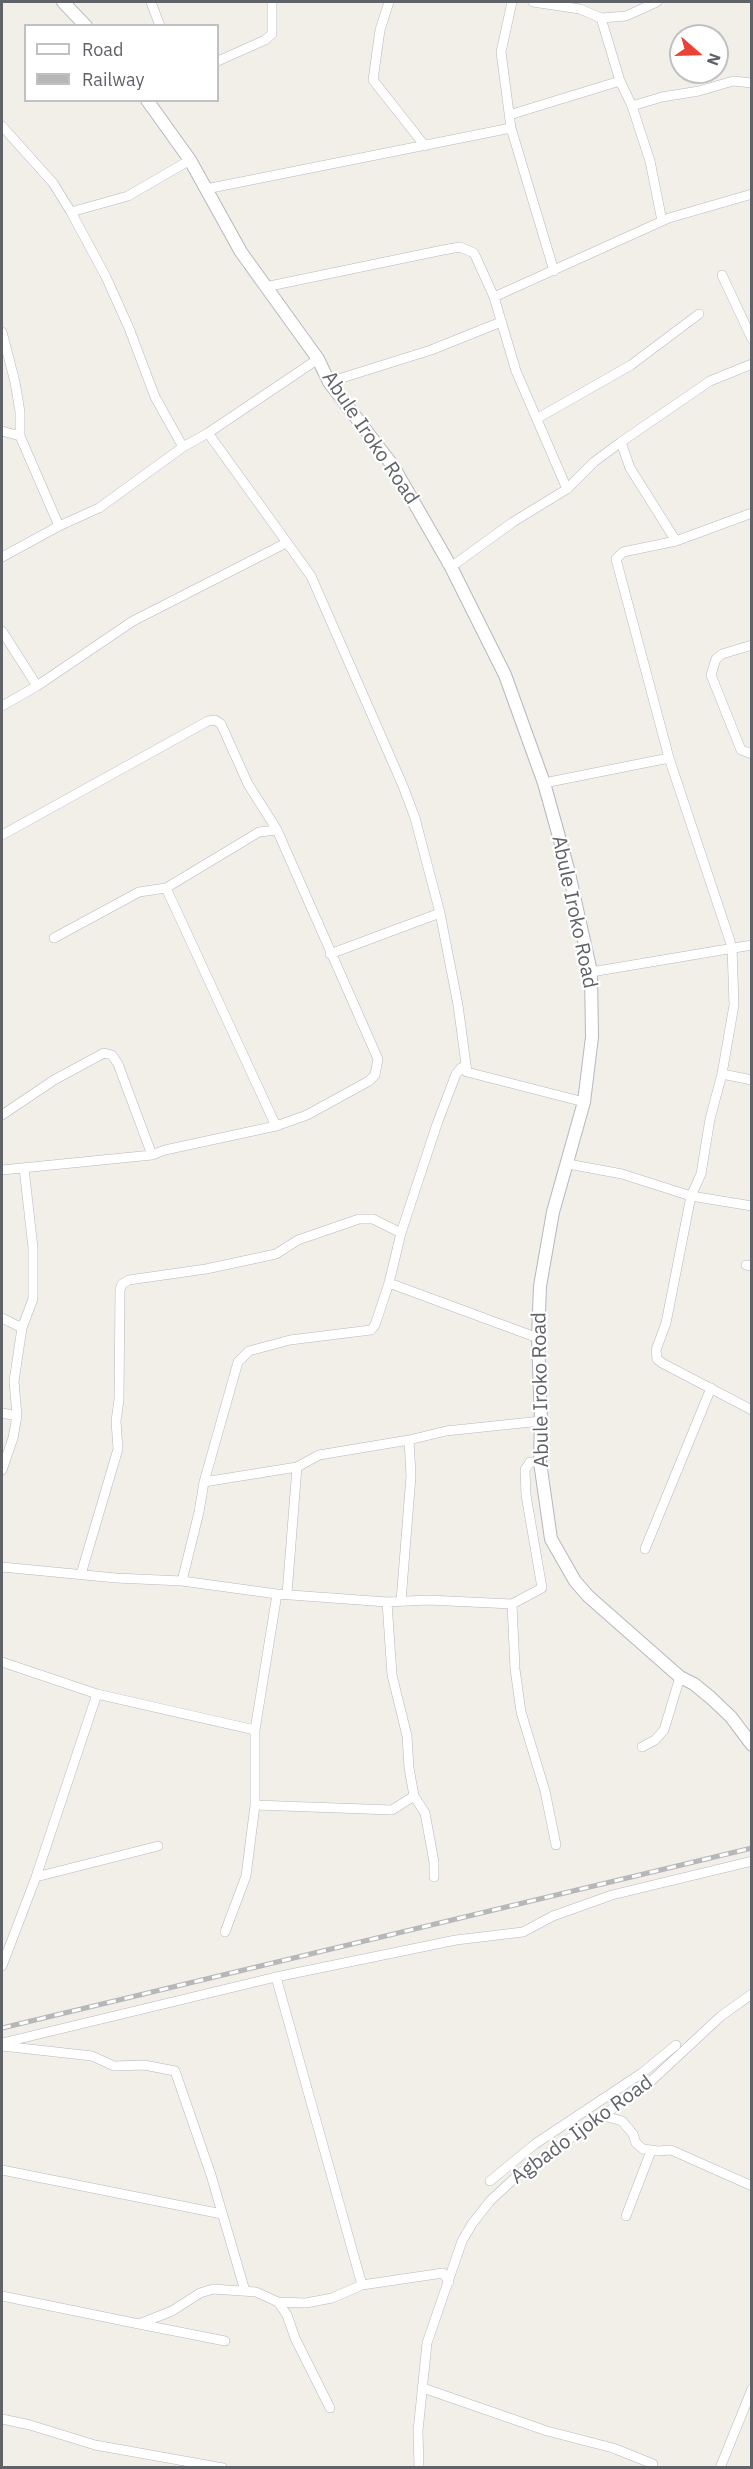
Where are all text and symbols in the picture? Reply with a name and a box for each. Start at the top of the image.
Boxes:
legend [24,24,219,102]
north arrow [669,24,729,84]
text: Road [82,38,123,61]
text: N [703,51,725,68]
text: Railway [82,68,144,91]
street label: Abule Iroko Road [317,367,423,509]
street label: Abule Iroko Road [546,833,602,991]
street label: Abule Iroko Road [528,1312,554,1468]
street label: Agbado Ijoko Road [506,2070,658,2190]

